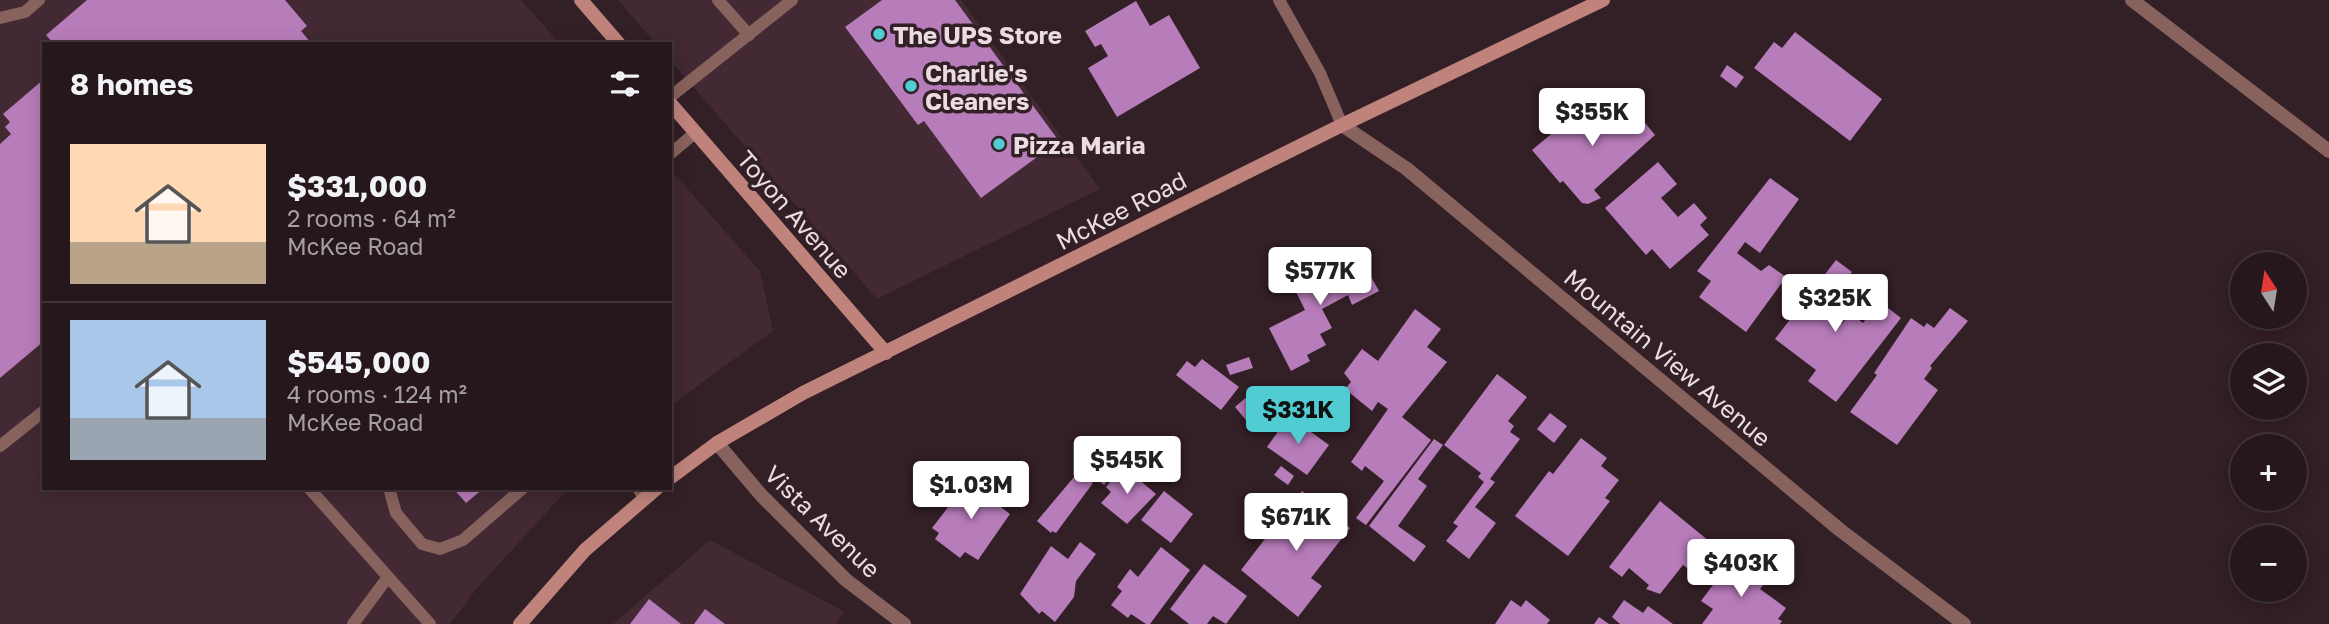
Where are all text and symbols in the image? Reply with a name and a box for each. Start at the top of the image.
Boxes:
place label: The UPS Store [893,20,1062,49]
marker: The UPS Store [871,26,887,42]
place label: Charlie's Cleaners [925,58,1030,115]
icon: filters [606,65,644,103]
text: 8 homes [70,66,194,102]
marker: Charlie's Cleaners [903,78,919,94]
pin: $355K [1543,88,1641,148]
text: $355K [1555,97,1629,125]
place label: Pizza Maria [1013,130,1146,159]
marker: Pizza Maria [991,136,1007,152]
street label: Toyon Avenue [732,144,858,284]
street label: McKee Road [1051,165,1191,255]
text: $331,000 [287,168,427,204]
icon: home [126,172,210,256]
text: 2 rooms · 64 m² [287,204,456,232]
text: McKee Road [287,232,424,260]
pin: $577K [1271,247,1369,307]
north arrow [2230,252,2306,329]
map controls [2230,252,2307,602]
text: $577K [1284,256,1356,284]
street label: Mountain View Avenue [1559,262,1777,452]
pin: $325K [1786,274,1884,334]
text: $325K [1798,283,1872,311]
button: layers [2230,343,2307,420]
text: $545,000 [287,344,431,380]
icon: home [126,348,210,432]
text: 4 rooms · 124 m² [287,380,467,408]
pin: $331K [1249,386,1347,446]
text: $331K [1262,395,1334,423]
text: McKee Road [287,408,424,436]
button: + [2230,434,2307,511]
pin: $545K [1078,436,1176,496]
text: $545K [1090,445,1164,473]
street label: Vista Avenue [759,459,887,583]
pin: $1.03M [914,462,1028,521]
text: $1.03M [929,470,1013,498]
pin: $671K [1247,494,1345,553]
text: $671K [1260,502,1332,530]
button: − [2230,525,2307,602]
pin: $403K [1692,540,1790,599]
text: $403K [1703,548,1779,576]

